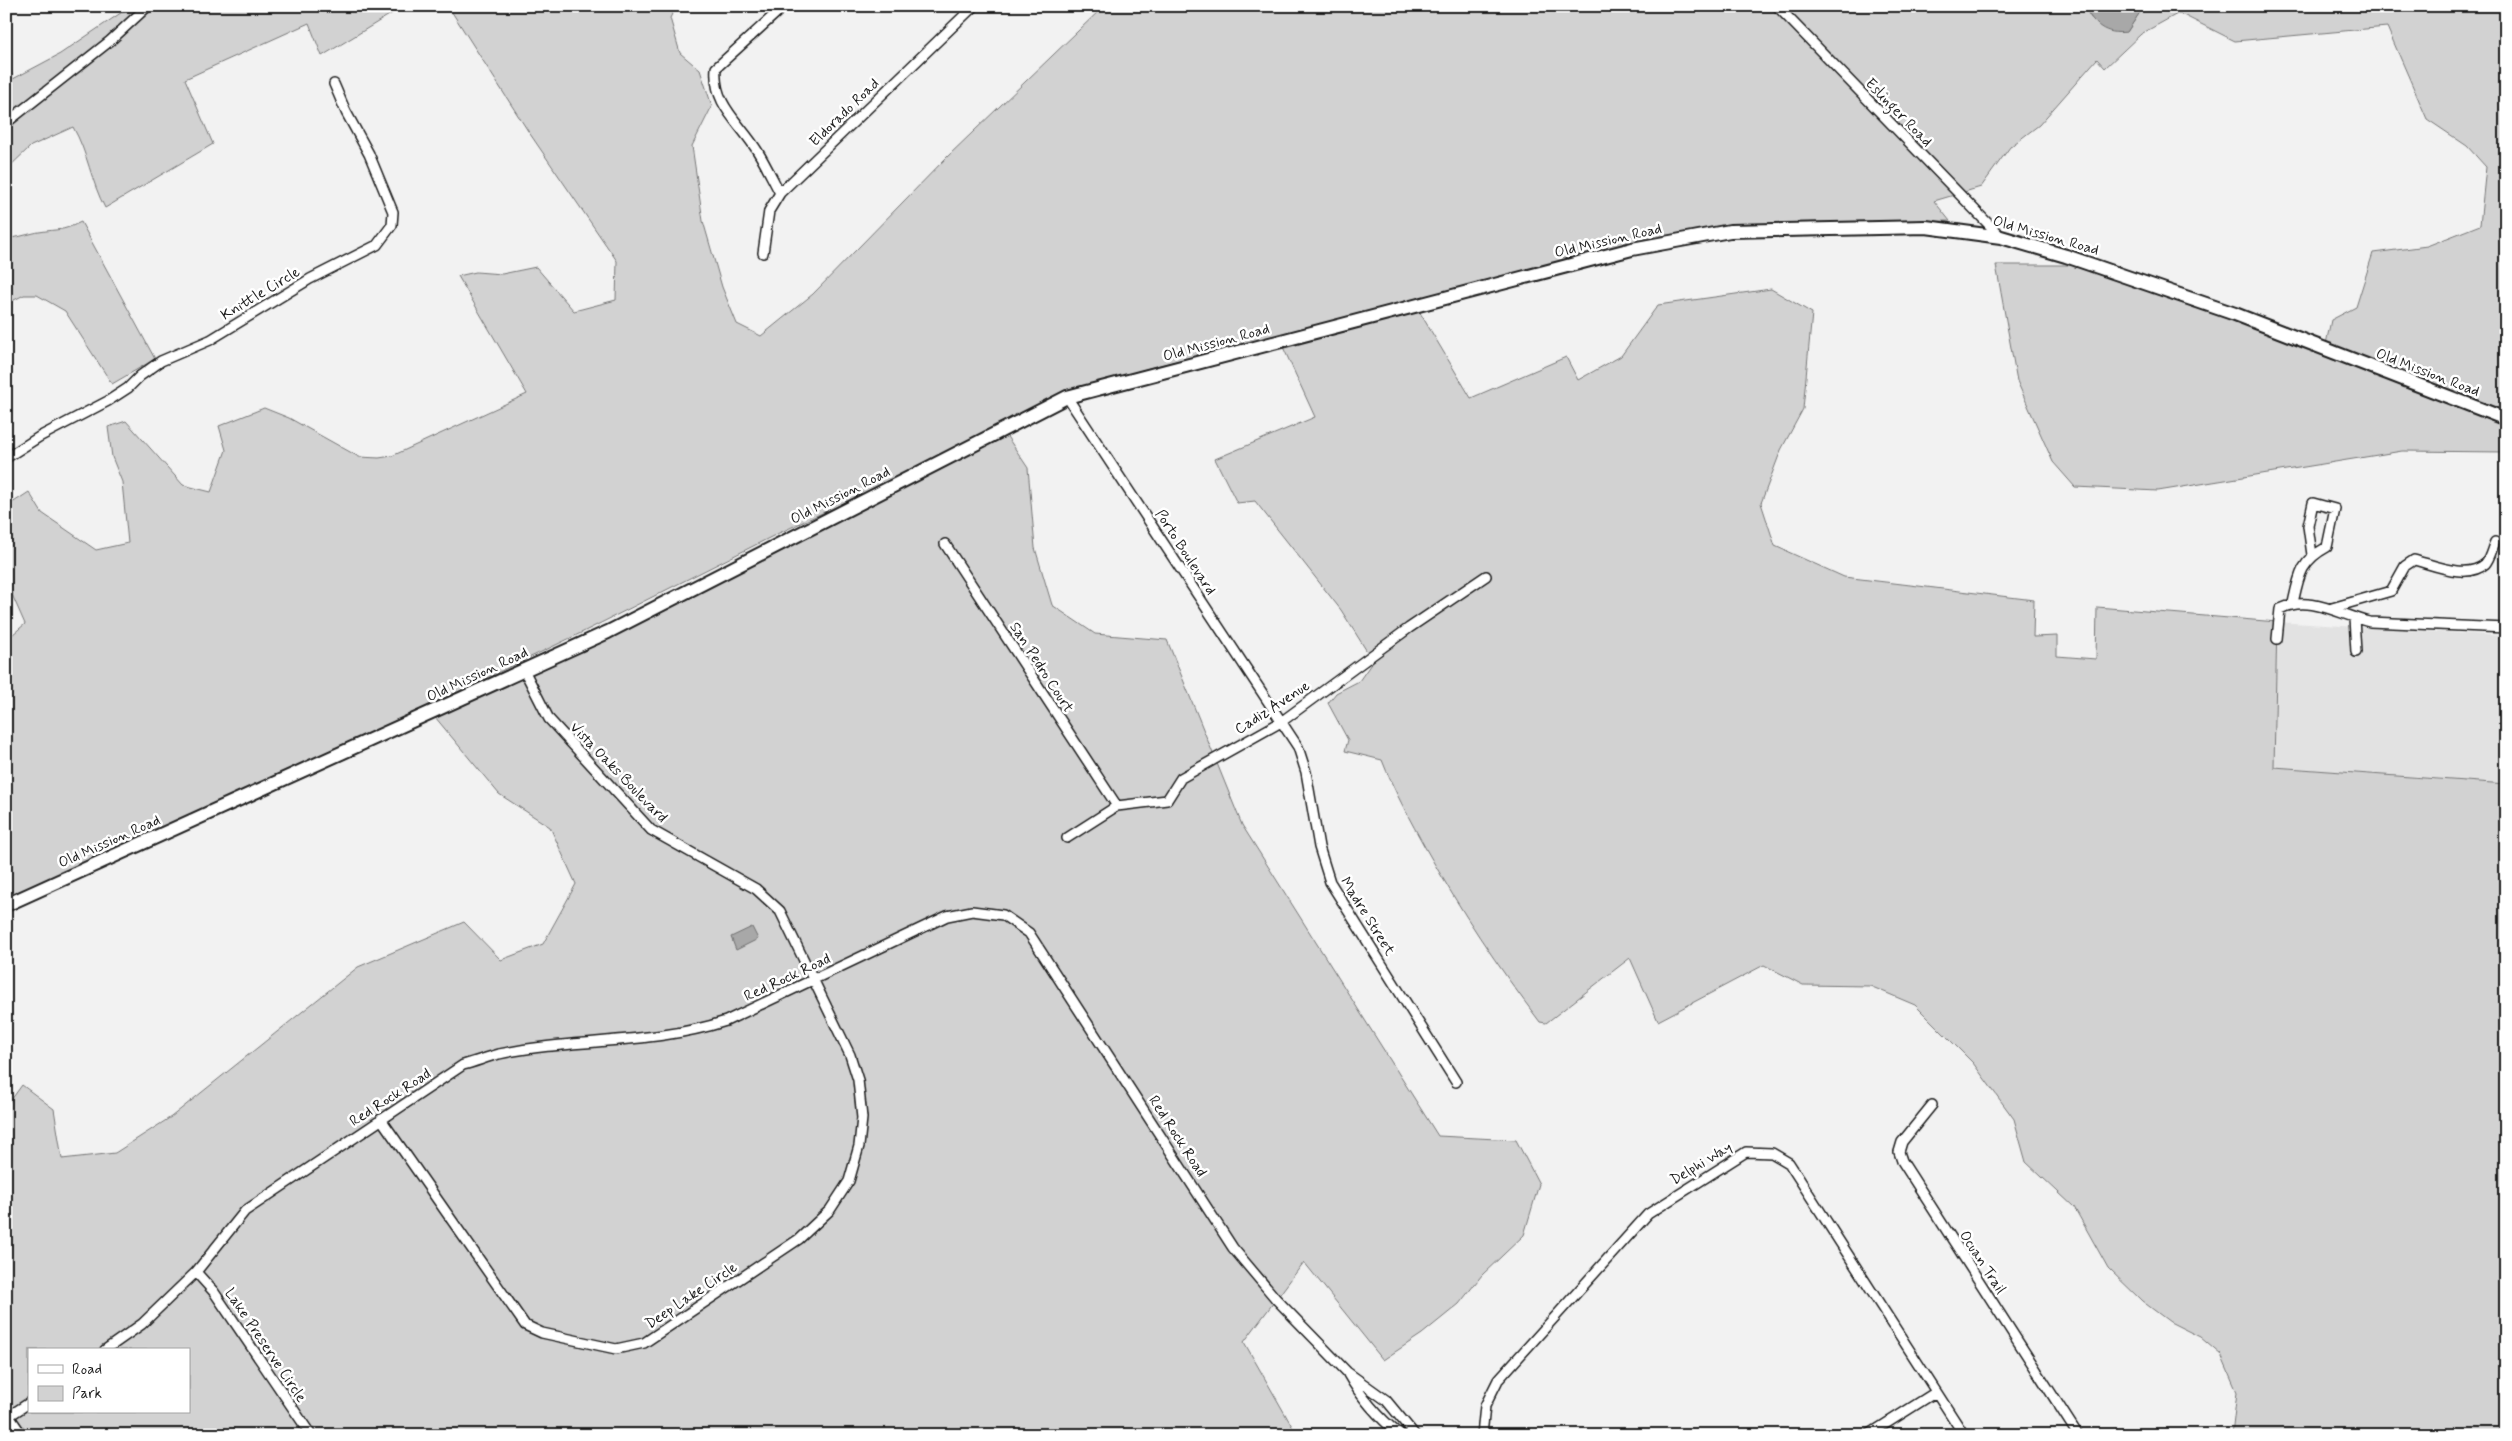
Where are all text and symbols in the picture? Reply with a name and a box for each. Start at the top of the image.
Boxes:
street label: Eldorado Road [805,74,884,151]
street label: Eslinger Road [1860,74,1936,152]
street label: Old Mission Road [1990,211,2101,261]
street label: Old Mission Road [1553,219,1664,263]
street label: Knittle Circle [217,262,304,325]
street label: Old Mission Road [1161,319,1272,367]
street label: Old Mission Road [2373,344,2482,402]
street label: Old Mission Road [787,462,894,530]
street label: Porto Boulevard [1150,506,1220,599]
street label: San Pedro Court [1004,618,1078,717]
street label: Old Mission Road [424,643,531,707]
street label: Cadiz Avenue [1231,676,1314,740]
street label: Vista Oaks Boulevard [565,718,672,828]
street label: Old Mission Road [55,811,163,873]
street label: Madre Street [1335,873,1399,960]
street label: Red Rock Road [741,949,834,1007]
street label: Red Rock Road [346,1064,435,1132]
street label: Red Rock Road [1143,1092,1211,1181]
street label: Delphi Way [1667,1138,1736,1190]
street label: Ocuan Trail [1954,1227,2010,1298]
street label: Deep Lake Circle [642,1258,741,1334]
street label: Lake Preserve Circle [219,1285,311,1407]
legend [28,1348,190,1414]
text: Road [72,1360,102,1380]
text: Park [72,1384,102,1404]

